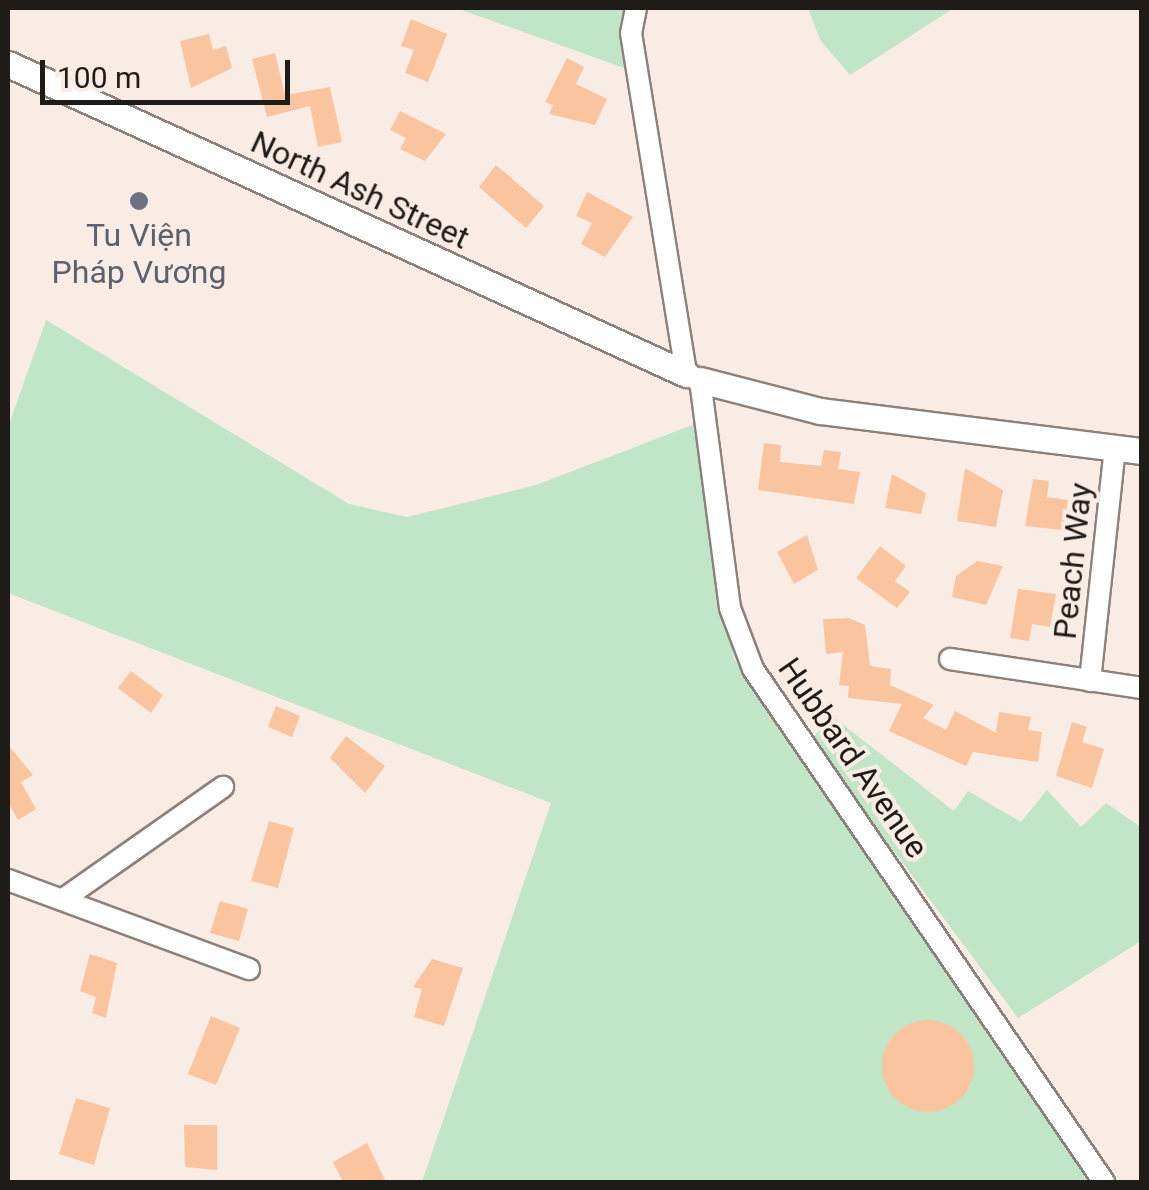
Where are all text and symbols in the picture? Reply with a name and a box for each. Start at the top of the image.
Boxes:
scale bar [45,40,295,102]
text: 100 m [57,60,141,95]
street label: North Ash Street [245,123,475,257]
marker: Tu Viện Pháp Vương [128,190,150,212]
place label: Tu Viện Pháp Vương [52,217,226,292]
street label: Peach Way [1046,481,1100,641]
street label: Hubbard Avenue [770,651,936,865]

